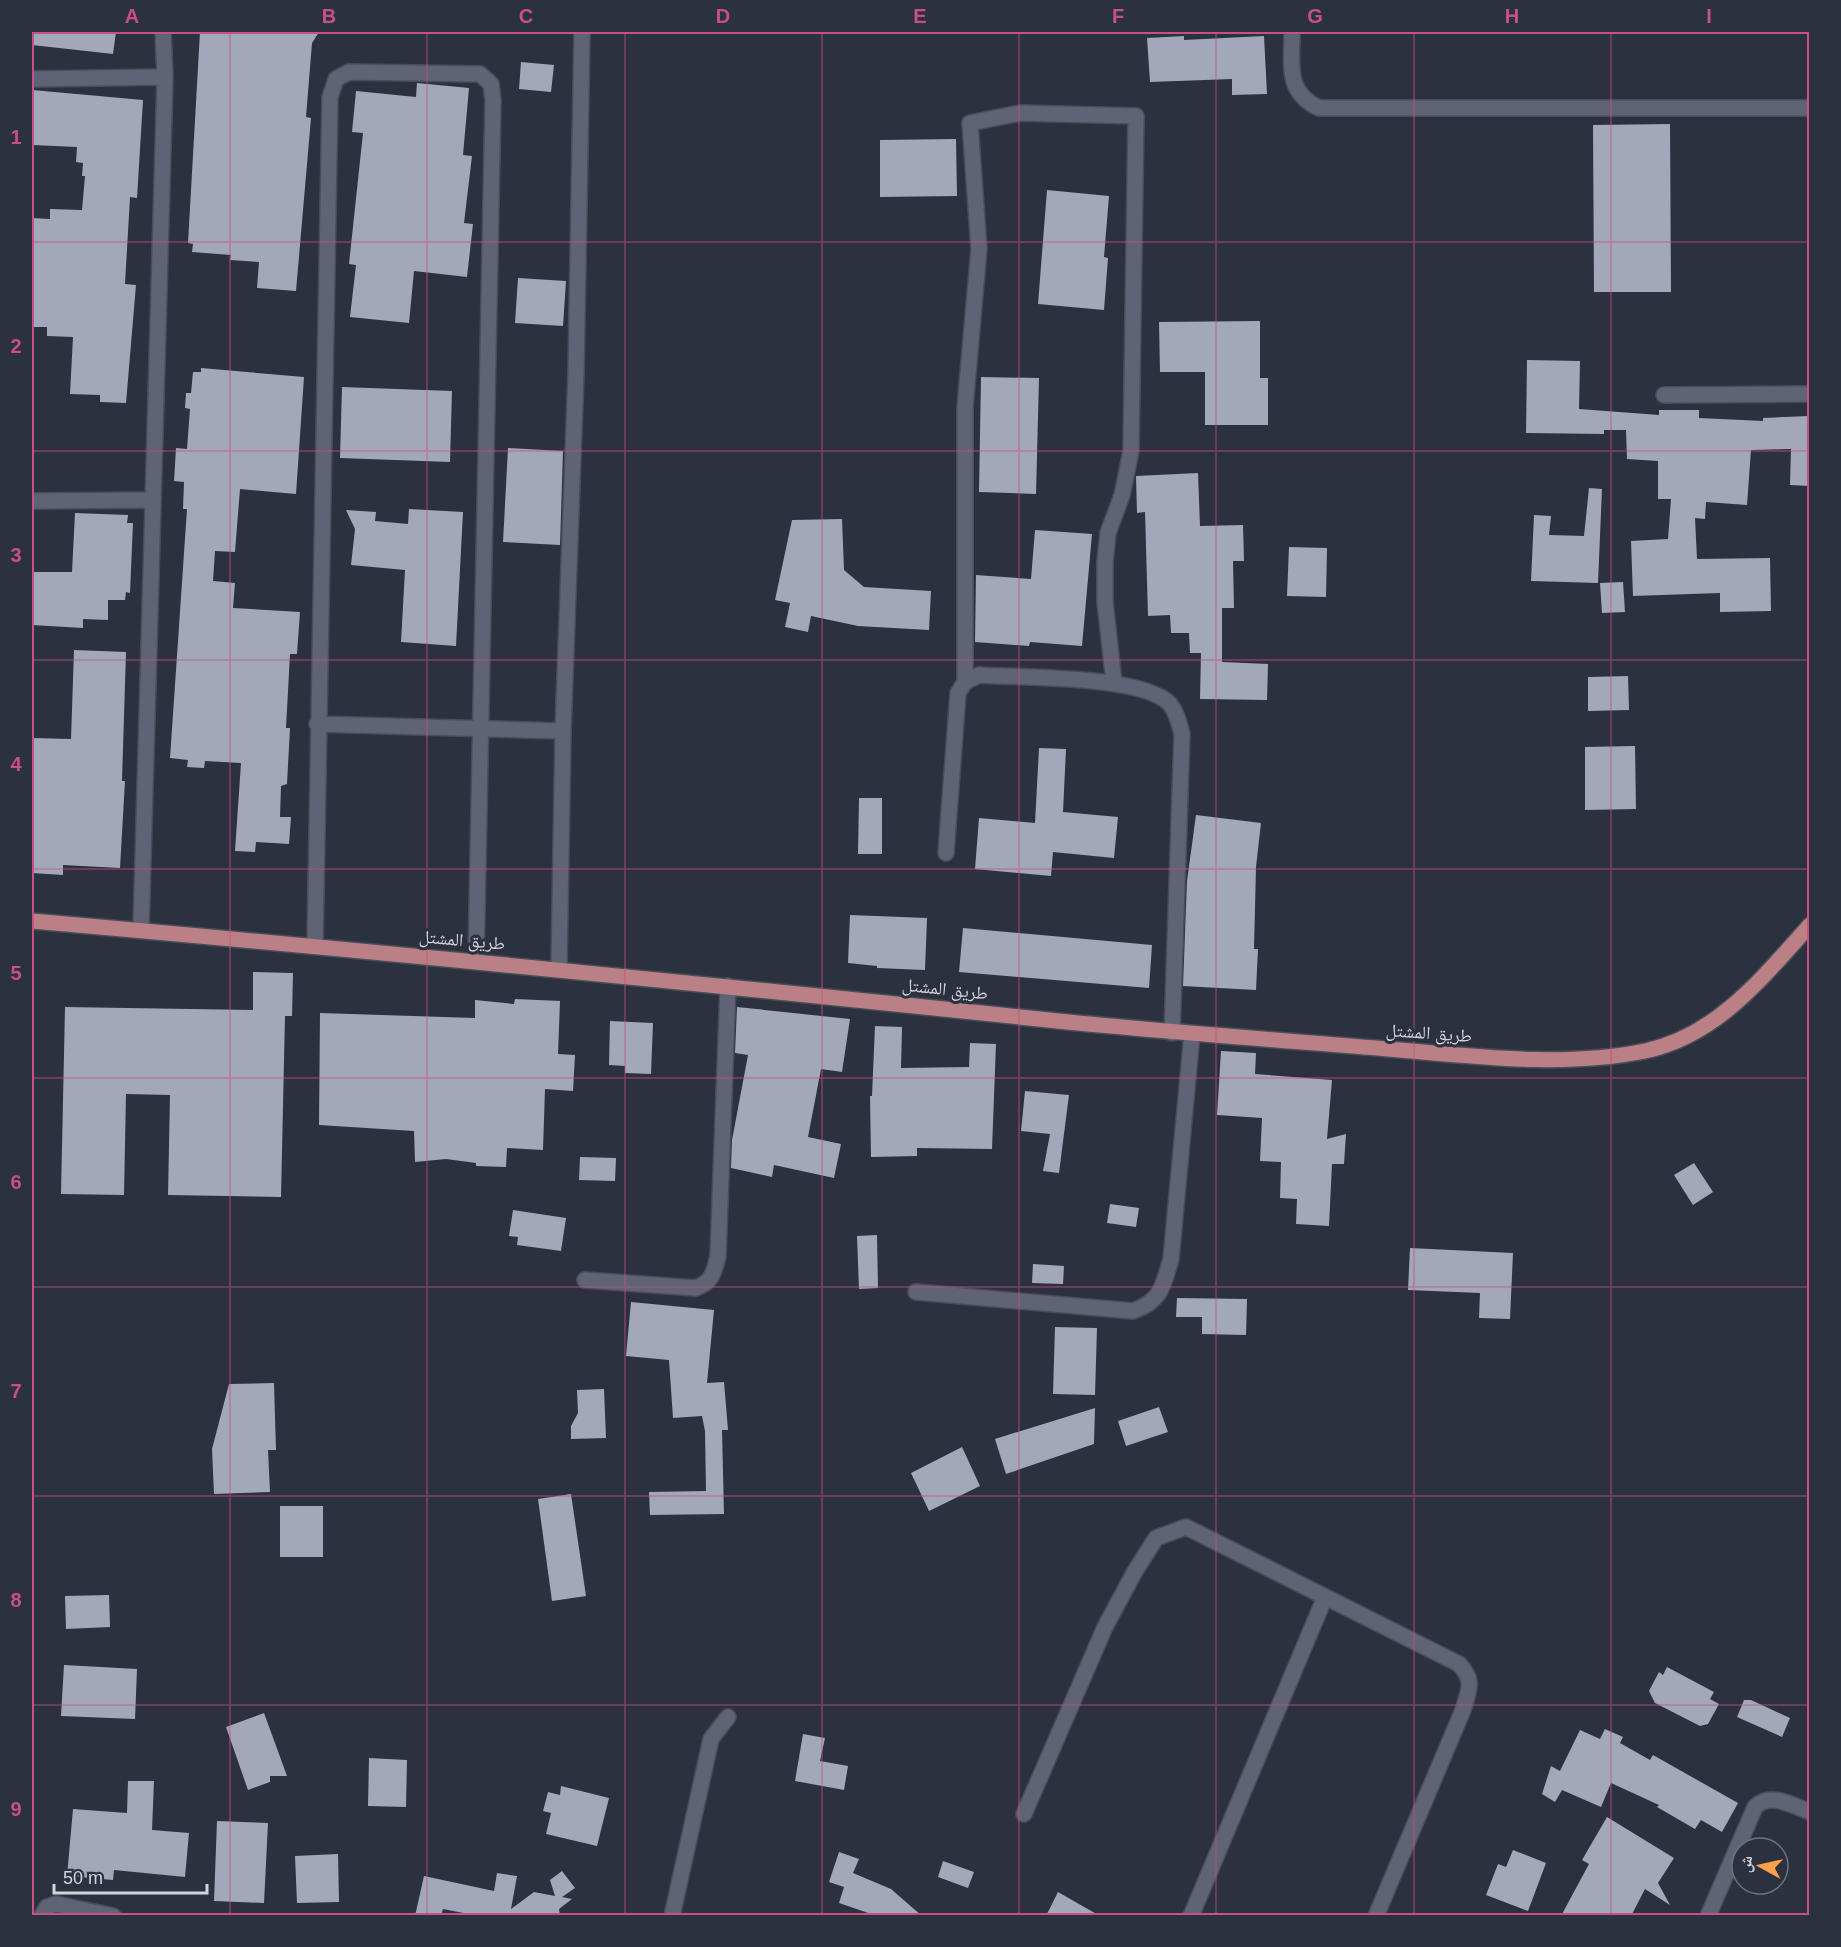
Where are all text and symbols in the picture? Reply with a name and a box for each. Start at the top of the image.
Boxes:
text: A [125,5,139,27]
text: B [322,5,336,27]
text: C [519,5,533,27]
text: D [716,5,730,27]
text: E [913,5,927,27]
text: F [1112,5,1124,27]
text: G [1307,5,1323,27]
text: H [1505,5,1519,27]
text: I [1706,5,1712,27]
text: 1 [10,126,22,148]
text: 2 [10,335,22,357]
text: 3 [10,544,22,566]
text: 4 [10,753,22,775]
street label: طريق المشتل [418,926,506,955]
text: 5 [10,962,22,984]
street label: طريق المشتل [901,975,989,1004]
street label: طريق المشتل [1385,1020,1473,1047]
text: 6 [10,1171,22,1193]
text: 7 [10,1380,22,1402]
text: 8 [10,1589,22,1611]
text: 9 [10,1798,22,1820]
north arrow [1730,1836,1790,1896]
text: ش [1736,1854,1756,1874]
scale bar [54,1857,207,1895]
text: 50 m [63,1868,103,1888]

